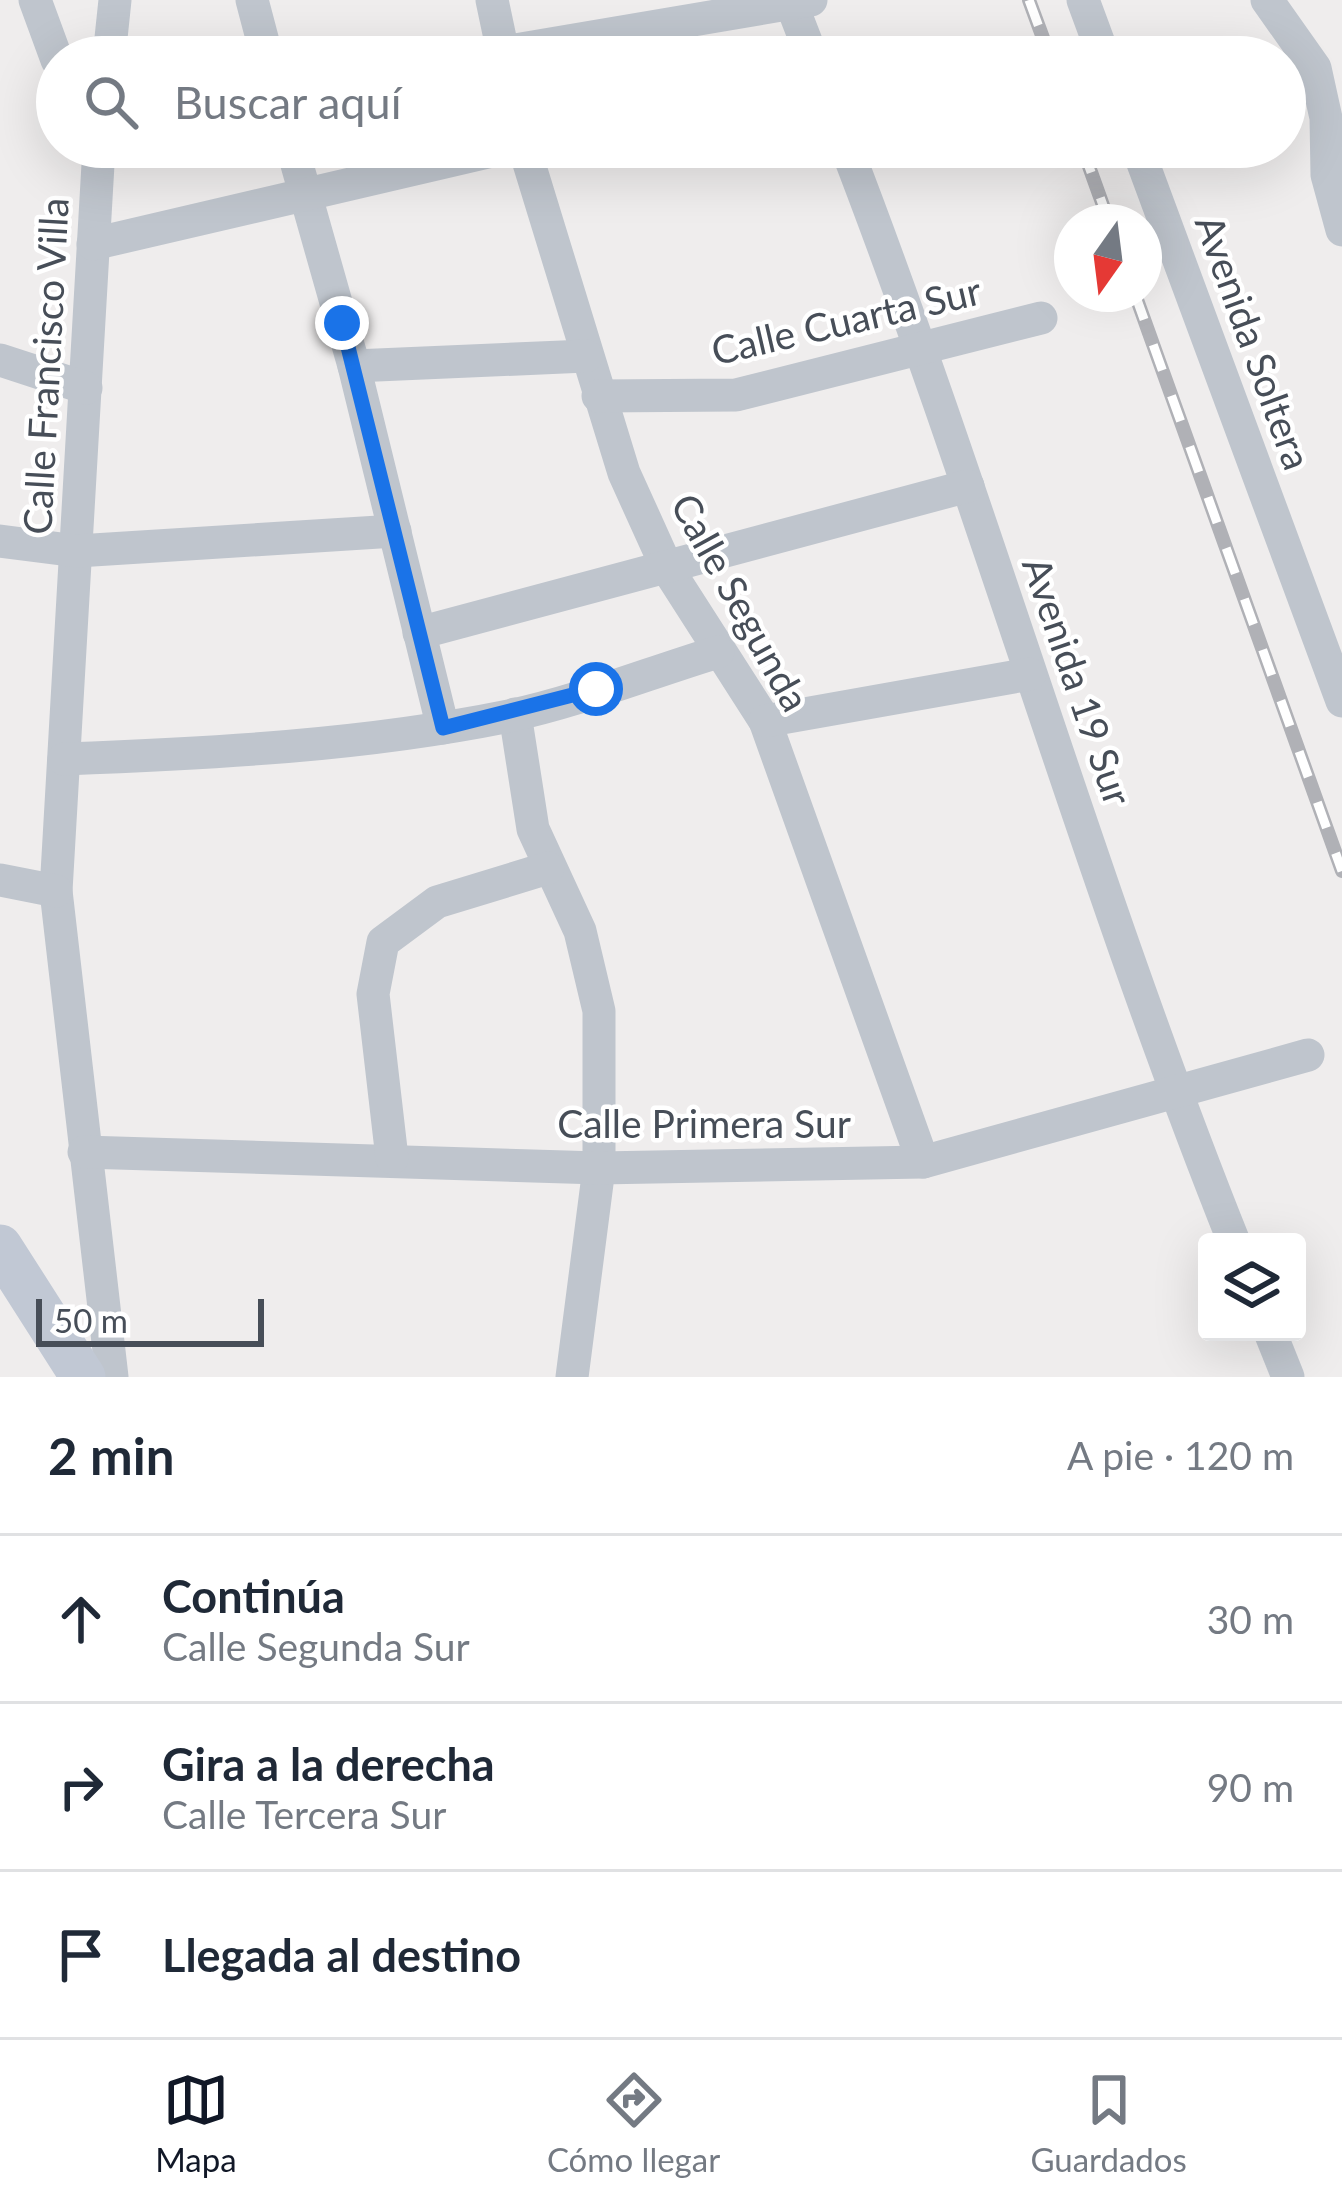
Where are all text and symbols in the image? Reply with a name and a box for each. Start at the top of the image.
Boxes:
search box [36,36,1306,168]
icon: search [78,69,144,135]
text: Buscar aquí [174,75,401,129]
street label: Calle Francisco Villa [13,196,77,536]
north arrow [1054,204,1162,312]
street label: Avenida Soltera [1187,208,1321,476]
street label: Calle Cuarta Sur [707,267,985,373]
route end [315,296,369,350]
street label: Calle Segunda [662,485,820,719]
street label: Avenida 19 Sur [1014,551,1142,811]
route start [569,662,623,716]
street label: Calle Primera Sur [557,1100,851,1146]
map controls [1198,1233,1306,1341]
button: layers [1198,1233,1306,1341]
scale bar [36,1293,264,1346]
text: 50 m [54,1300,128,1340]
text: 2 min [48,1425,174,1486]
text: A pie · 120 m [1067,1432,1294,1478]
text: Continúa [162,1569,345,1623]
icon: ahead [48,1586,114,1652]
text: 30 m [1207,1596,1294,1642]
text: Calle Segunda Sur [162,1623,470,1669]
text: Gira a la derecha [162,1737,495,1791]
icon: right [48,1754,114,1820]
text: 90 m [1207,1764,1294,1810]
text: Calle Tercera Sur [162,1791,446,1837]
icon: arrive [48,1922,114,1988]
text: Llegada al destino [162,1928,521,1982]
tab: Mapa [155,2067,237,2179]
tab: Cómo llegar [547,2067,720,2179]
tab: Guardados [1030,2067,1187,2179]

